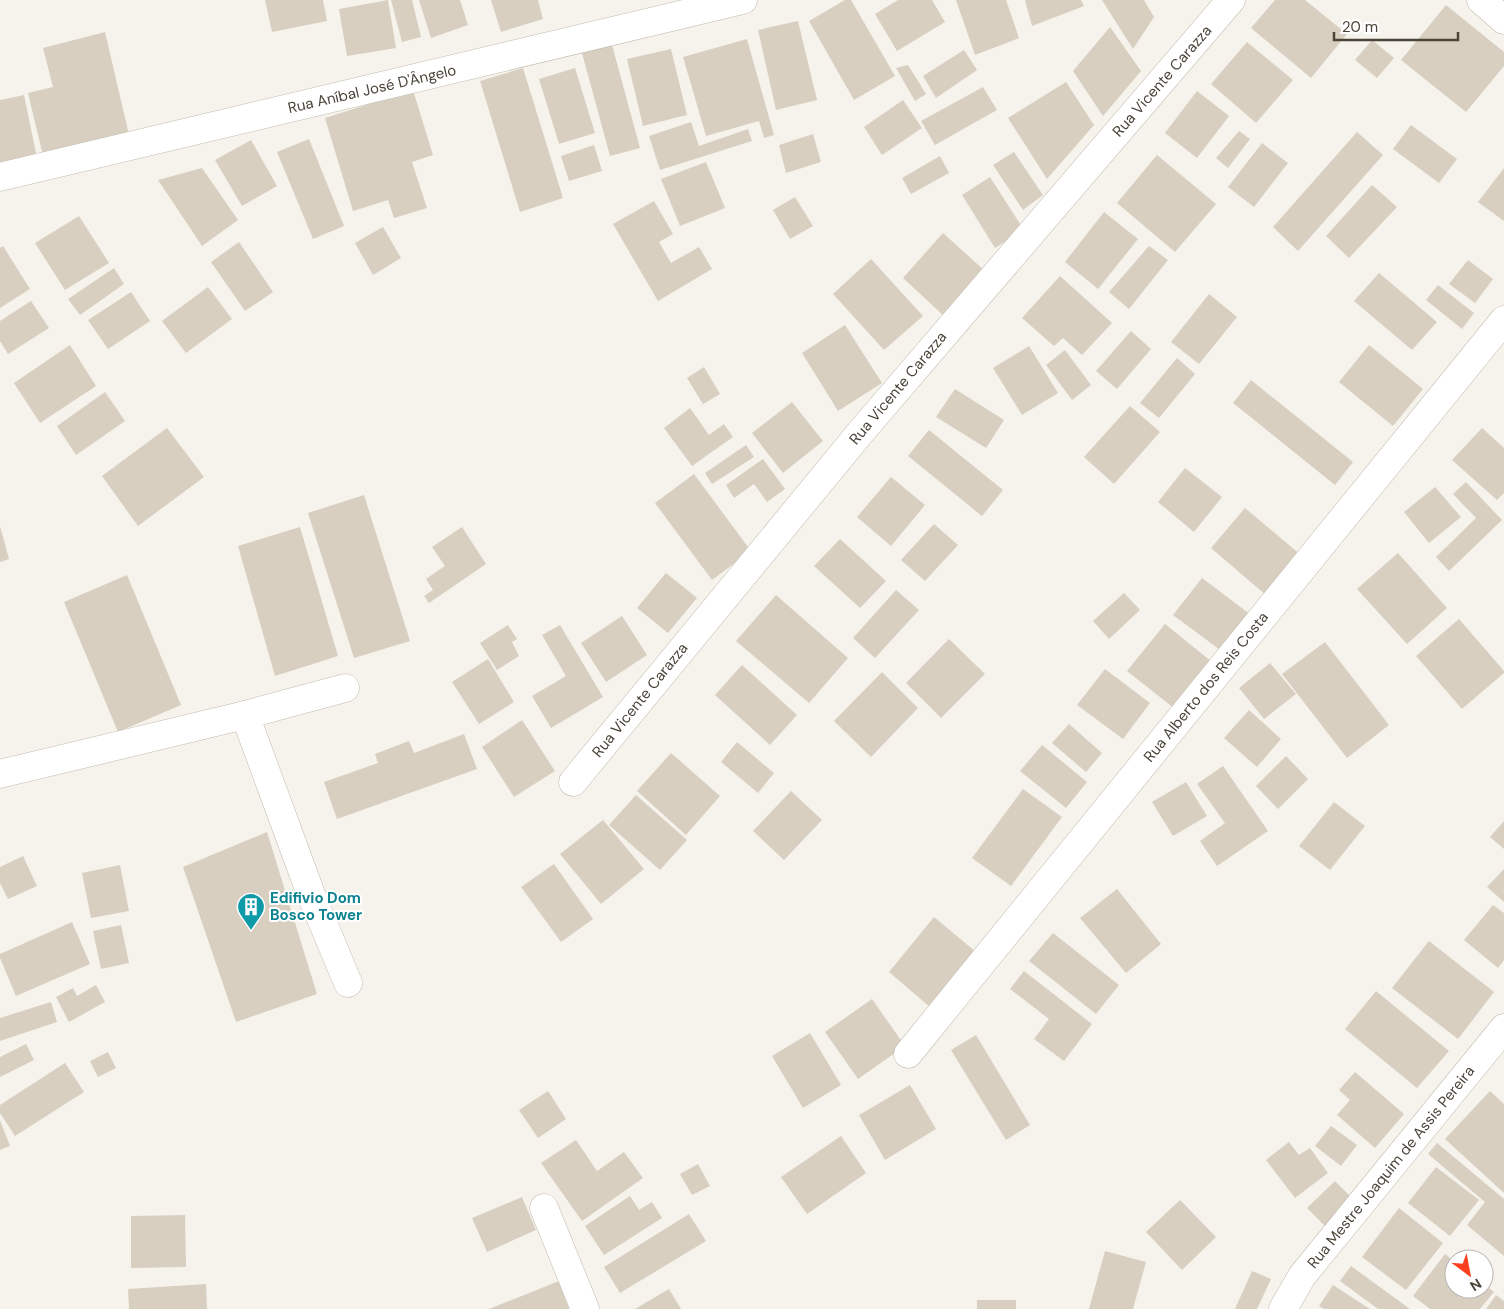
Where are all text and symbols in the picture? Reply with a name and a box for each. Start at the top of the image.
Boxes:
scale bar [1334,10,1458,42]
text: 20 m [1342,17,1378,37]
street label: Rua Vicente Carazza [1108,21,1216,141]
street label: Rua Aníbal José D'Ângelo [286,60,458,118]
street label: Rua Vicente Carazza [845,327,951,449]
street label: Rua Alberto dos Reis Costa [1139,608,1273,766]
street label: Rua Vicente Carazza [588,639,692,761]
place label: Edifivio Dom Bosco Tower [270,888,362,925]
building icon: Edifivio Dom Bosco Tower [236,892,266,931]
street label: Rua Mestre Joaquim de Assis Pereira [1303,1062,1479,1272]
north arrow [1444,1249,1494,1299]
text: N [1467,1275,1485,1295]

